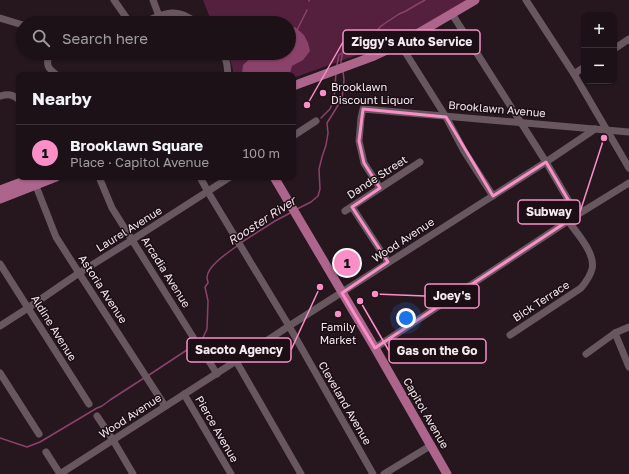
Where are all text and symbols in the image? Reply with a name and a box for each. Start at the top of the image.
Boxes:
map controls [581,12,617,84]
button: + [581,12,617,48]
search box [16,16,296,60]
icon: search [30,27,52,49]
text: Search here [62,29,148,47]
callout: Ziggy's Auto Service [343,30,480,54]
text: Ziggy's Auto Service [352,34,472,49]
button: − [581,48,617,84]
place label: Brooklawn Discount Liquor [331,80,415,106]
text: Nearby [32,88,92,109]
marker: Brooklawn Discount Liquor [318,88,328,98]
street label: Brooklawn Avenue [448,98,546,119]
text: Brooklawn Square [70,136,203,154]
text: 1 [42,145,48,161]
text: 100 m [243,145,280,161]
street label: Dande Street [344,152,409,201]
text: Place · Capitol Avenue [70,154,209,170]
water label: Rooster River [225,192,300,248]
callout: Subway [518,200,580,224]
street label: Laurel Avenue [94,203,164,254]
text: Subway [526,204,573,219]
street label: Wood Avenue [369,215,436,265]
street label: Arcadia Avenue [139,234,193,310]
pin: 1 [334,248,360,278]
street label: Astoria Avenue [76,252,130,325]
street label: Bick Terrace [510,278,571,324]
callout: Joey's [425,284,479,308]
text: Joey's [433,288,471,303]
street label: Aldine Avenue [29,292,80,363]
your location [396,308,416,328]
marker: Family Market [333,309,343,319]
place label: Family Market [320,320,356,346]
callout: Sacoto Agency [187,338,291,362]
callout: Gas on the Go [389,339,486,363]
text: Sacoto Agency [195,342,284,357]
text: Gas on the Go [396,343,478,358]
street label: Cleveland Avenue [316,359,375,447]
street label: Capitol Avenue [401,375,452,450]
street label: Wood Avenue [96,391,163,441]
street label: Pierce Avenue [193,393,242,464]

